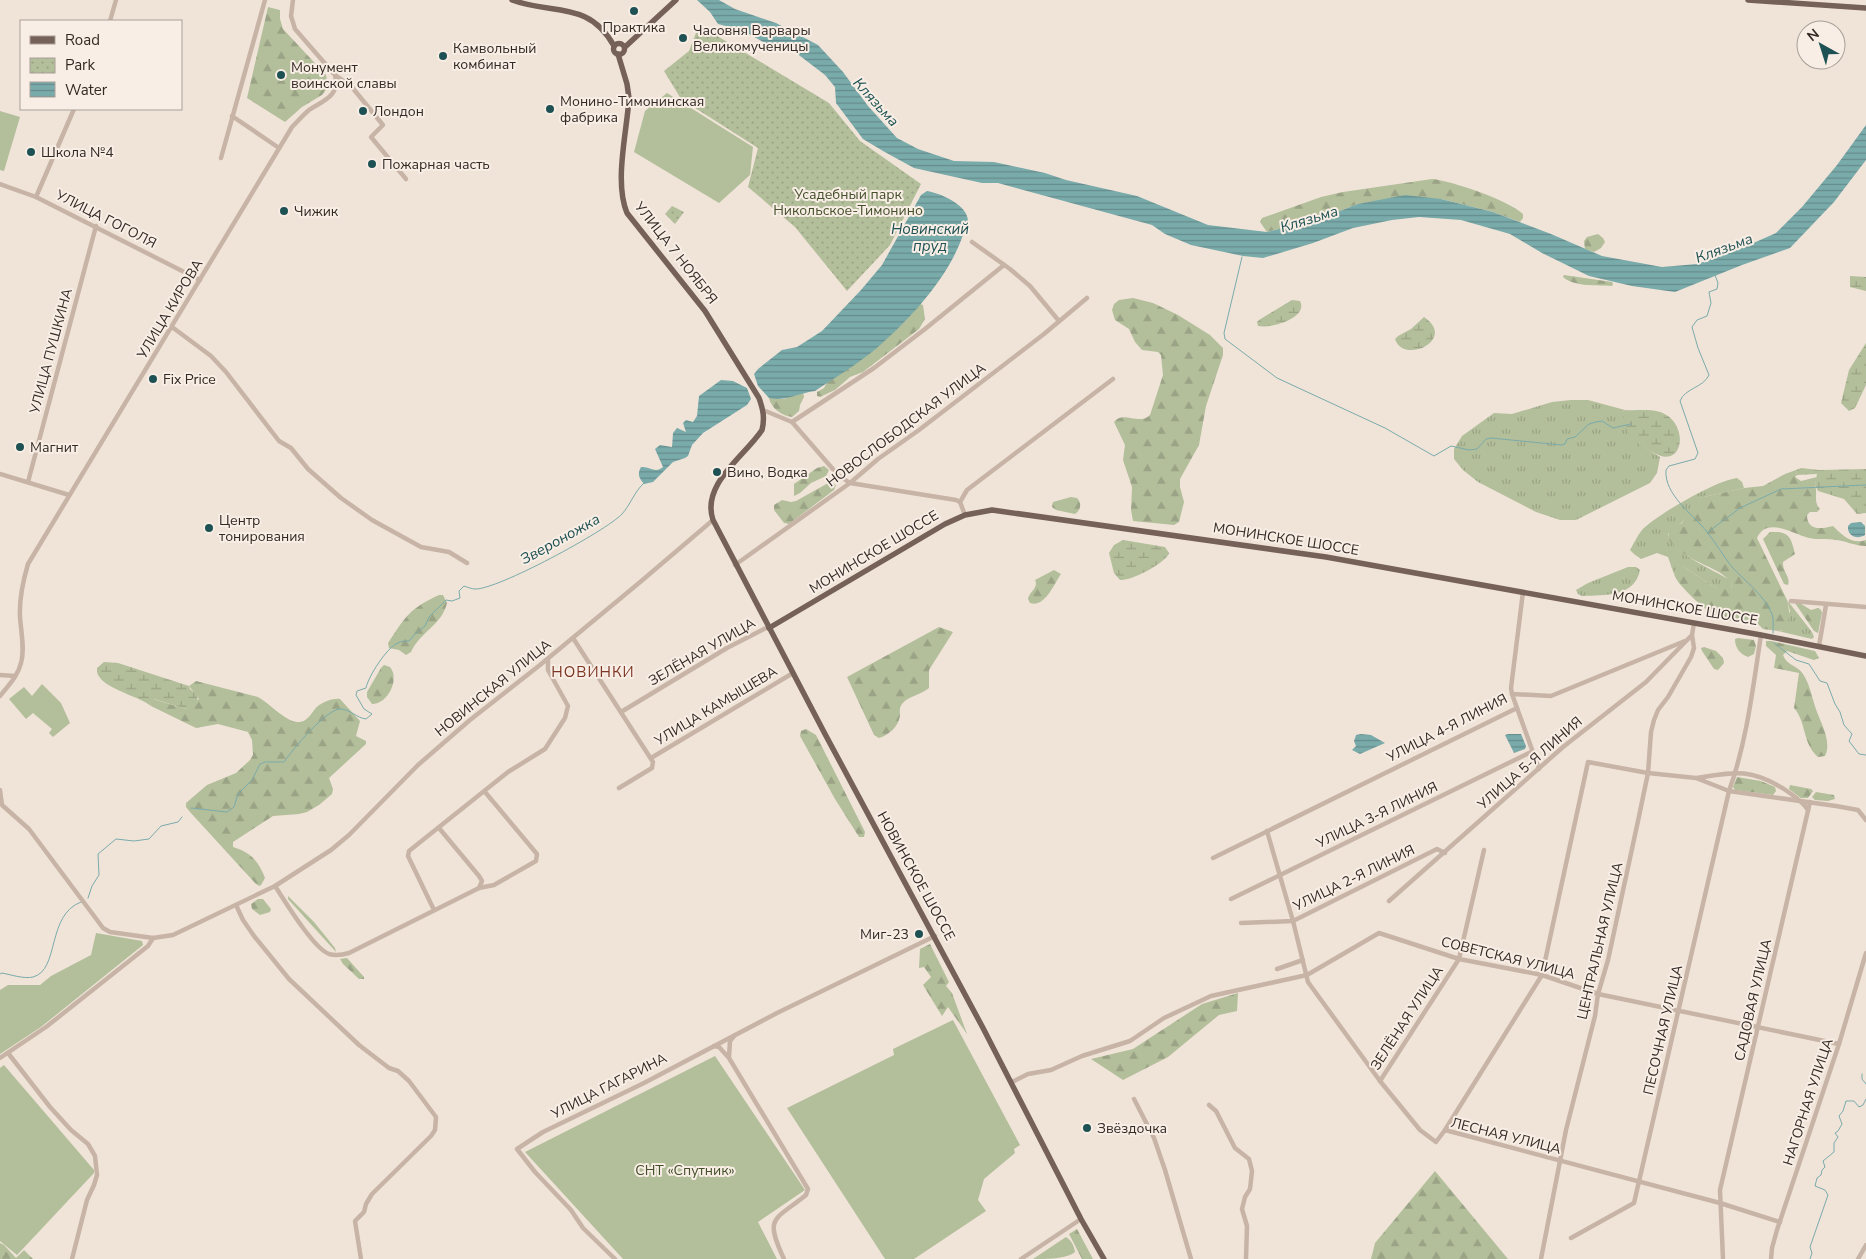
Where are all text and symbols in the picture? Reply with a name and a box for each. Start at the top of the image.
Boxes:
marker: Практика [628,5,640,17]
place label: Практика [602,18,666,37]
legend [20,20,182,110]
north arrow [1796,20,1846,70]
place label: Часовня Варвары Великомученицы [693,21,811,56]
text: N [1803,25,1823,46]
text: Road [65,30,100,50]
marker: Часовня Варвары Великомученицы [677,32,689,44]
place label: Камвольный комбинат [453,39,536,74]
marker: Камвольный комбинат [437,50,449,62]
text: Park [65,55,95,75]
place label: Монумент воинской славы [291,58,397,93]
marker: Монумент воинской славы [275,69,287,81]
water label: Клязьма [849,73,903,131]
text: Water [65,80,108,100]
place label: Монино-Тимонинская фабрика [560,92,704,127]
place label: Лондон [373,102,424,121]
marker: Монино-Тимонинская фабрика [544,103,556,115]
marker: Лондон [357,105,369,117]
place label: Школа №4 [41,143,114,162]
marker: Школа №4 [25,146,37,158]
place label: Пожарная часть [382,155,490,174]
marker: Пожарная часть [366,158,378,170]
street label: УЛИЦА ГОГОЛЯ [51,185,160,253]
park label: Усадебный парк Никольское-Тимонино [773,185,923,220]
street label: УЛИЦА 7 НОЯБРЯ [629,197,722,308]
water label: Клязьма [1277,201,1341,237]
place label: Чижик [294,202,339,221]
marker: Чижик [278,205,290,217]
water label: Новинский пруд [891,219,969,256]
water label: Клязьма [1692,228,1756,268]
street label: УЛИЦА КИРОВА [132,256,207,363]
street label: УЛИЦА ПУШКИНА [25,286,77,417]
street label: НОВОСЛОБОДСКАЯ УЛИЦА [822,359,990,491]
place label: Fix Price [163,370,216,389]
marker: Fix Price [147,373,159,385]
place label: Магнит [30,438,79,457]
marker: Магнит [14,441,26,453]
place label: Вино, Водка [727,463,808,482]
marker: Вино, Водка [711,466,723,478]
street label: МОНИНСКОЕ ШОССЕ [806,506,942,598]
water label: Звероножка [517,509,603,569]
place label: Центр тонирования [219,511,305,546]
street label: МОНИНСКОЕ ШОССЕ [1212,518,1360,560]
marker: Центр тонирования [203,522,215,534]
street label: МОНИНСКОЕ ШОССЕ [1611,586,1759,630]
street label: ЗЕЛЁНАЯ УЛИЦА [645,614,759,690]
street label: НОВИНСКАЯ УЛИЦА [431,635,555,741]
district label: НОВИНКИ [551,662,635,682]
street label: УЛИЦА КАМЫШЕВА [650,662,781,751]
street label: УЛИЦА 4-Я ЛИНИЯ [1383,689,1511,767]
street label: УЛИЦА 5-Я ЛИНИЯ [1473,712,1586,814]
street label: УЛИЦА 3-Я ЛИНИЯ [1312,777,1441,853]
street label: НОВИНСКОЕ ШОССЕ [873,808,959,944]
street label: УЛИЦА 2-Я ЛИНИЯ [1289,840,1418,916]
street label: ЦЕНТРАЛЬНАЯ УЛИЦА [1573,861,1627,1021]
place label: Миг-23 [860,925,909,944]
marker: Миг-23 [913,928,925,940]
street label: СОВЕТСКАЯ УЛИЦА [1439,932,1577,984]
street label: САДОВАЯ УЛИЦА [1730,937,1776,1063]
street label: ЗЕЛЁНАЯ УЛИЦА [1366,962,1448,1074]
street label: ПЕСОЧНАЯ УЛИЦА [1639,963,1687,1097]
street label: НАГОРНАЯ УЛИЦА [1778,1036,1838,1168]
street label: УЛИЦА ГАГАРИНА [547,1049,670,1124]
street label: ЛЕСНАЯ УЛИЦА [1449,1113,1563,1159]
place label: Звёздочка [1097,1119,1167,1138]
marker: Звёздочка [1081,1122,1093,1134]
park label: СНТ «Спутник» [635,1161,735,1180]

